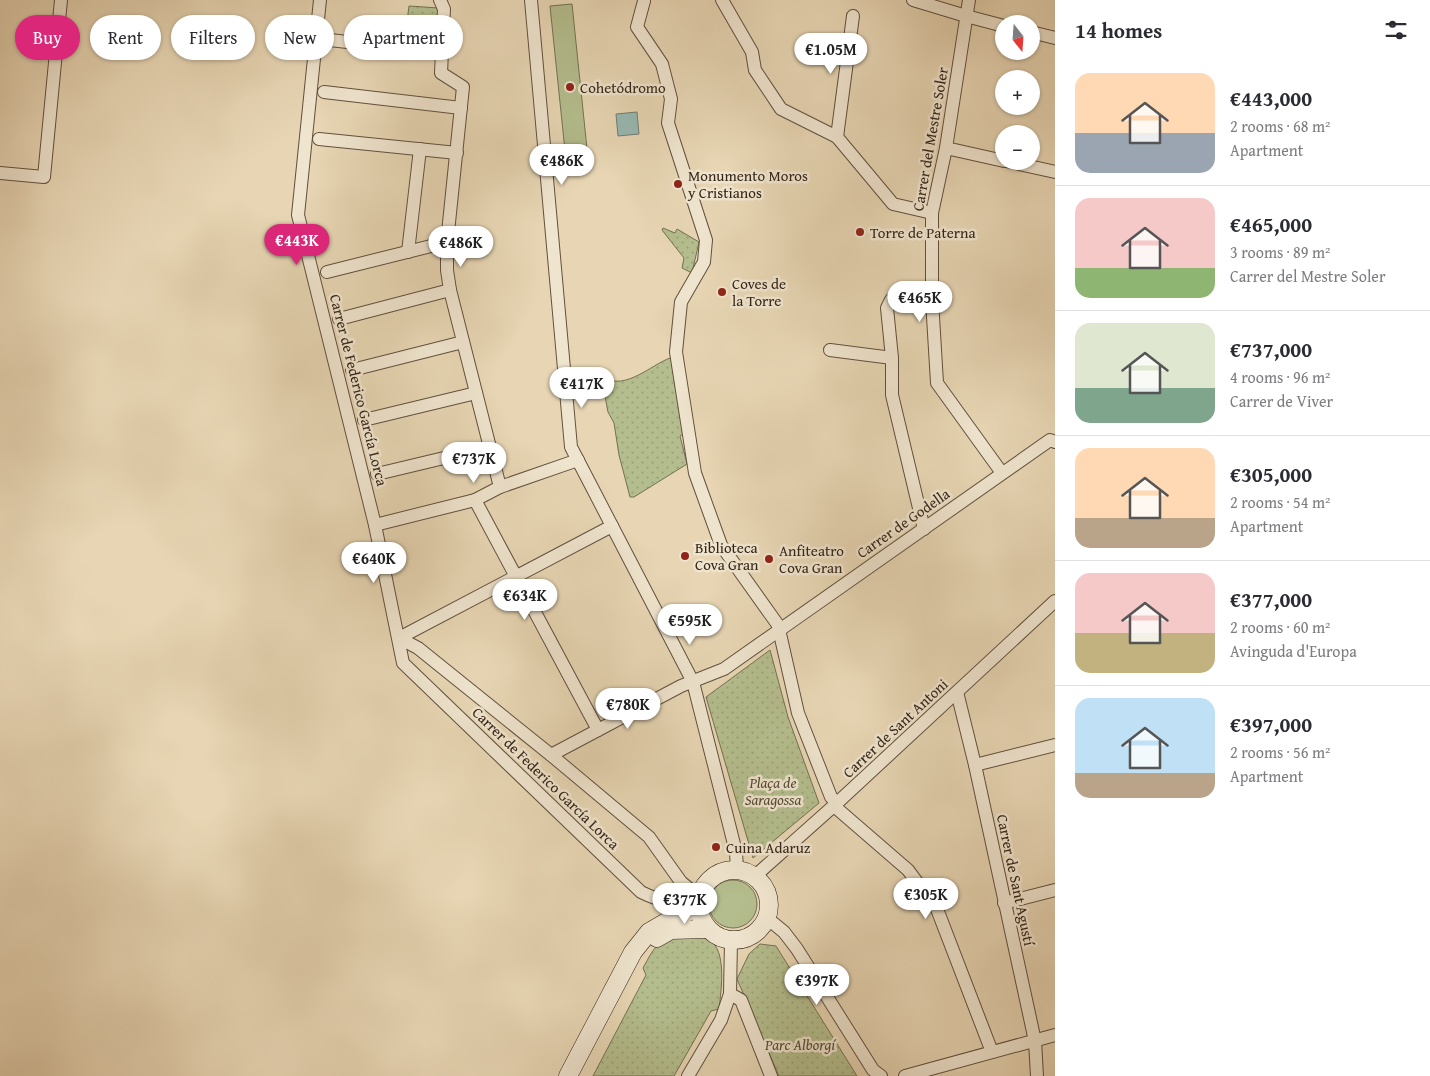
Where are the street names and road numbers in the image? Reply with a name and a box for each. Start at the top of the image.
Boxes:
street label: Carrer del Mestre Soler [907,65,953,213]
street label: Carrer de Federico García Lorca [325,292,393,488]
street label: Carrer de Godella [852,483,954,563]
street label: Carrer de Sant Antoni [838,674,952,782]
street label: Carrer de Federico García Lorca [468,702,624,854]
street label: Carrer de Sant Agustí [992,812,1040,948]

